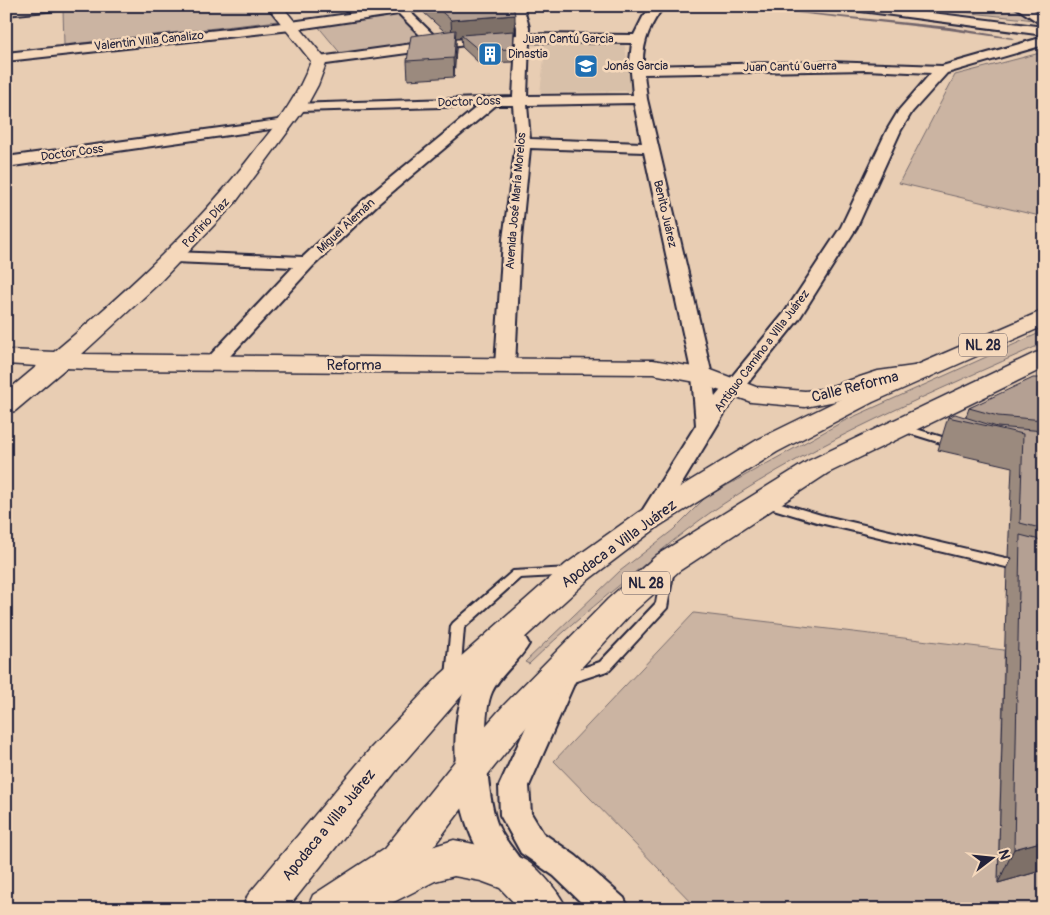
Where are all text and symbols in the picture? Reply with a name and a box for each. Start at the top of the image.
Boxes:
street label: Valentin Villa Canalizo [93,28,205,54]
street label: Juan Cantú Garcia [523,32,614,47]
building icon: Dinastia [477,41,503,67]
place label: Dinastia [508,47,548,62]
school or university icon: Jonás Garcia [573,53,599,79]
place label: Jonás Garcia [604,59,668,74]
street label: Juan Cantú Guerra [743,59,837,75]
street label: Doctor Coss [437,93,501,111]
street label: Avenida José María Morelos [503,131,530,270]
street label: Doctor Coss [40,141,105,165]
street label: Benito Juárez [650,179,680,249]
street label: Porfirio Díaz [179,195,233,251]
street label: Miguel Alemán [314,195,378,257]
street label: Antiguo Camino a Villa Juárez [711,287,813,415]
road number: NL 28 [959,334,1007,356]
street label: Reforma [327,356,382,375]
street label: Calle Reforma [810,367,900,407]
street label: Apodaca a Villa Juárez [557,496,681,592]
road number: NL 28 [622,572,670,594]
street label: Apodaca a Villa Juárez [278,765,380,885]
north arrow [968,832,1018,882]
text: N [995,848,1013,861]

